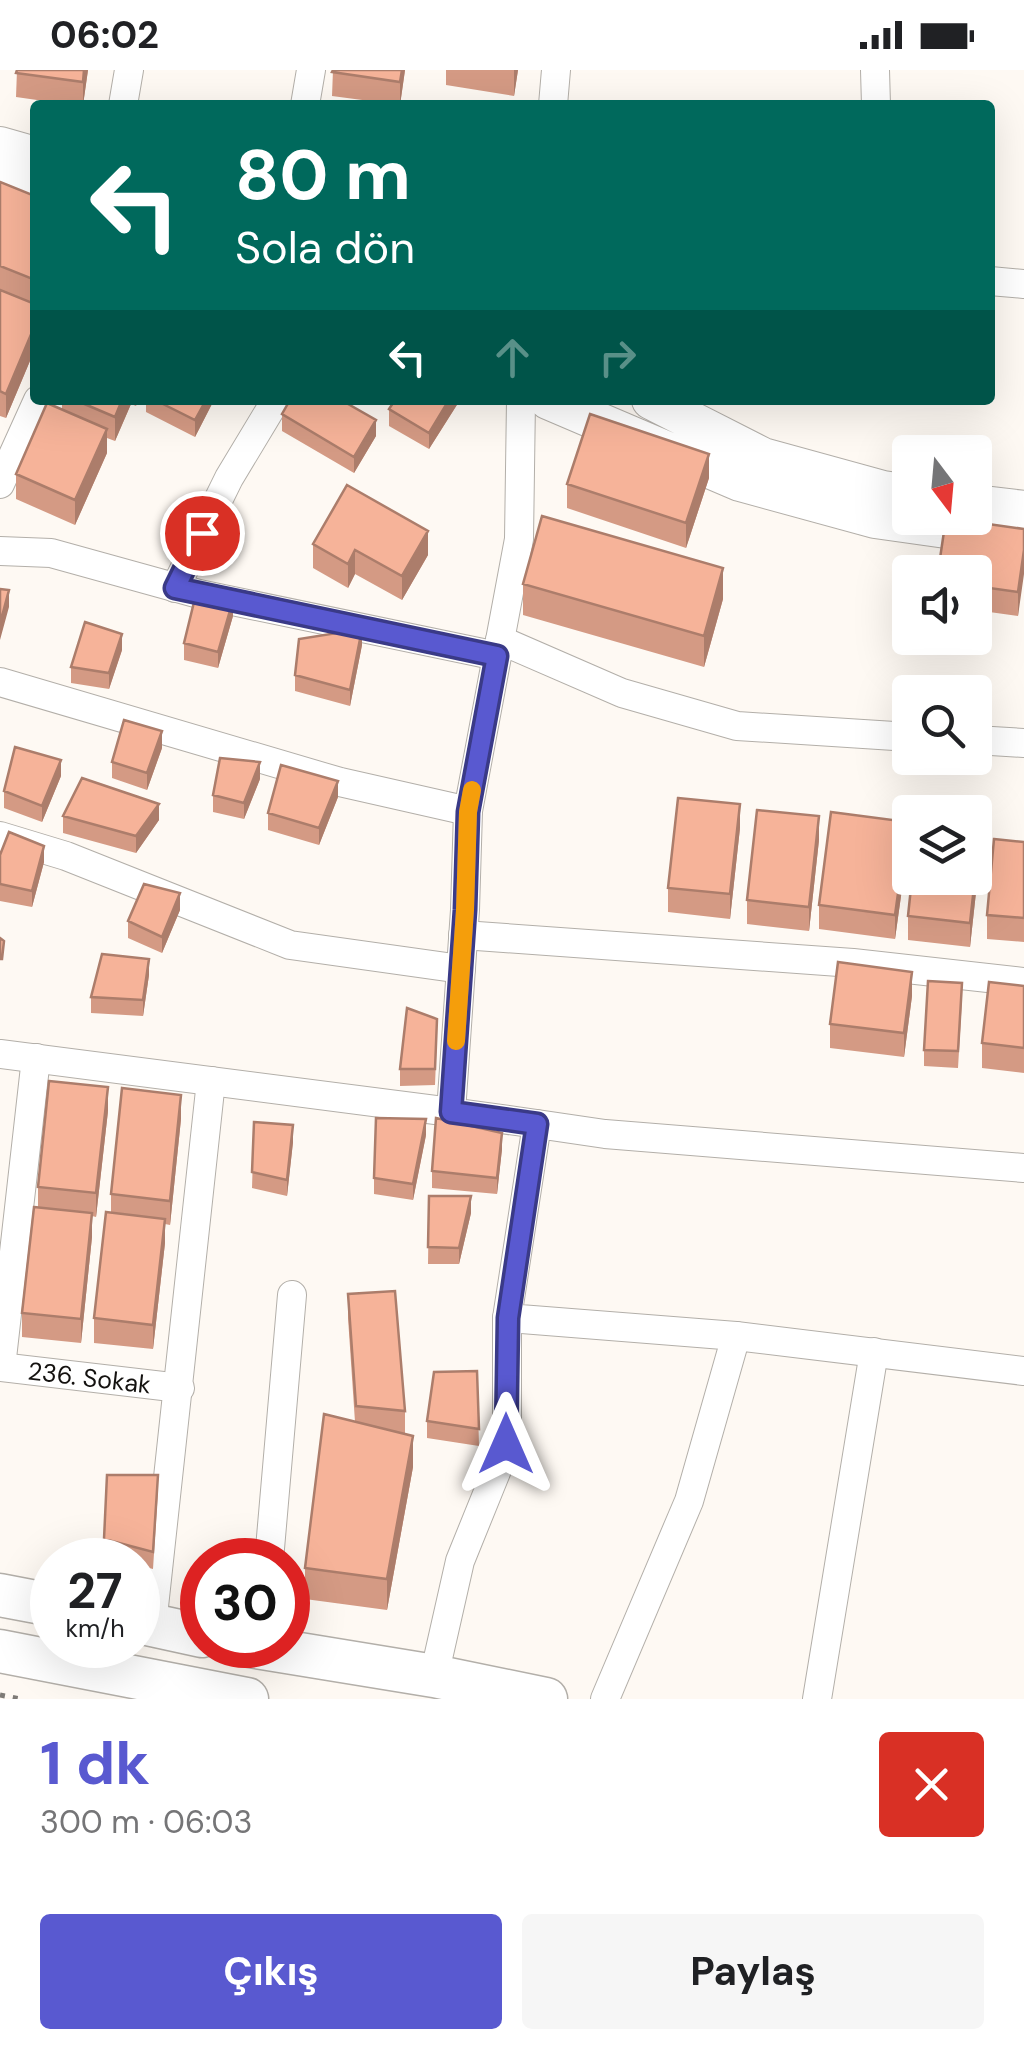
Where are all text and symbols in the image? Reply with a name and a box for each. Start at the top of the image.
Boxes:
text: 06:02 [50,10,159,60]
text: 80 m [235,130,411,221]
icon: left [70,140,200,270]
text: Sola dön [235,218,415,277]
icon: left [380,330,435,385]
icon: ahead [485,330,540,385]
icon: right [590,330,645,385]
north arrow [892,435,992,535]
map controls [892,435,992,895]
pin [160,491,245,576]
icon: arrive [175,506,230,561]
button: sound [892,555,992,655]
button: search [892,675,992,775]
button: layers [892,795,992,895]
street label: 236. Sokak [26,1354,153,1401]
position arrow [454,1392,558,1496]
speed limit sign: 30 [180,1538,310,1668]
text: 27 [67,1558,123,1624]
text: km/h [65,1612,125,1645]
text: 1 dk [40,1724,150,1803]
button: close [879,1732,984,1837]
text: 300 m · 06:03 [40,1801,252,1843]
button: Çıkış [40,1914,502,2029]
button: Paylaş [522,1914,984,2029]

